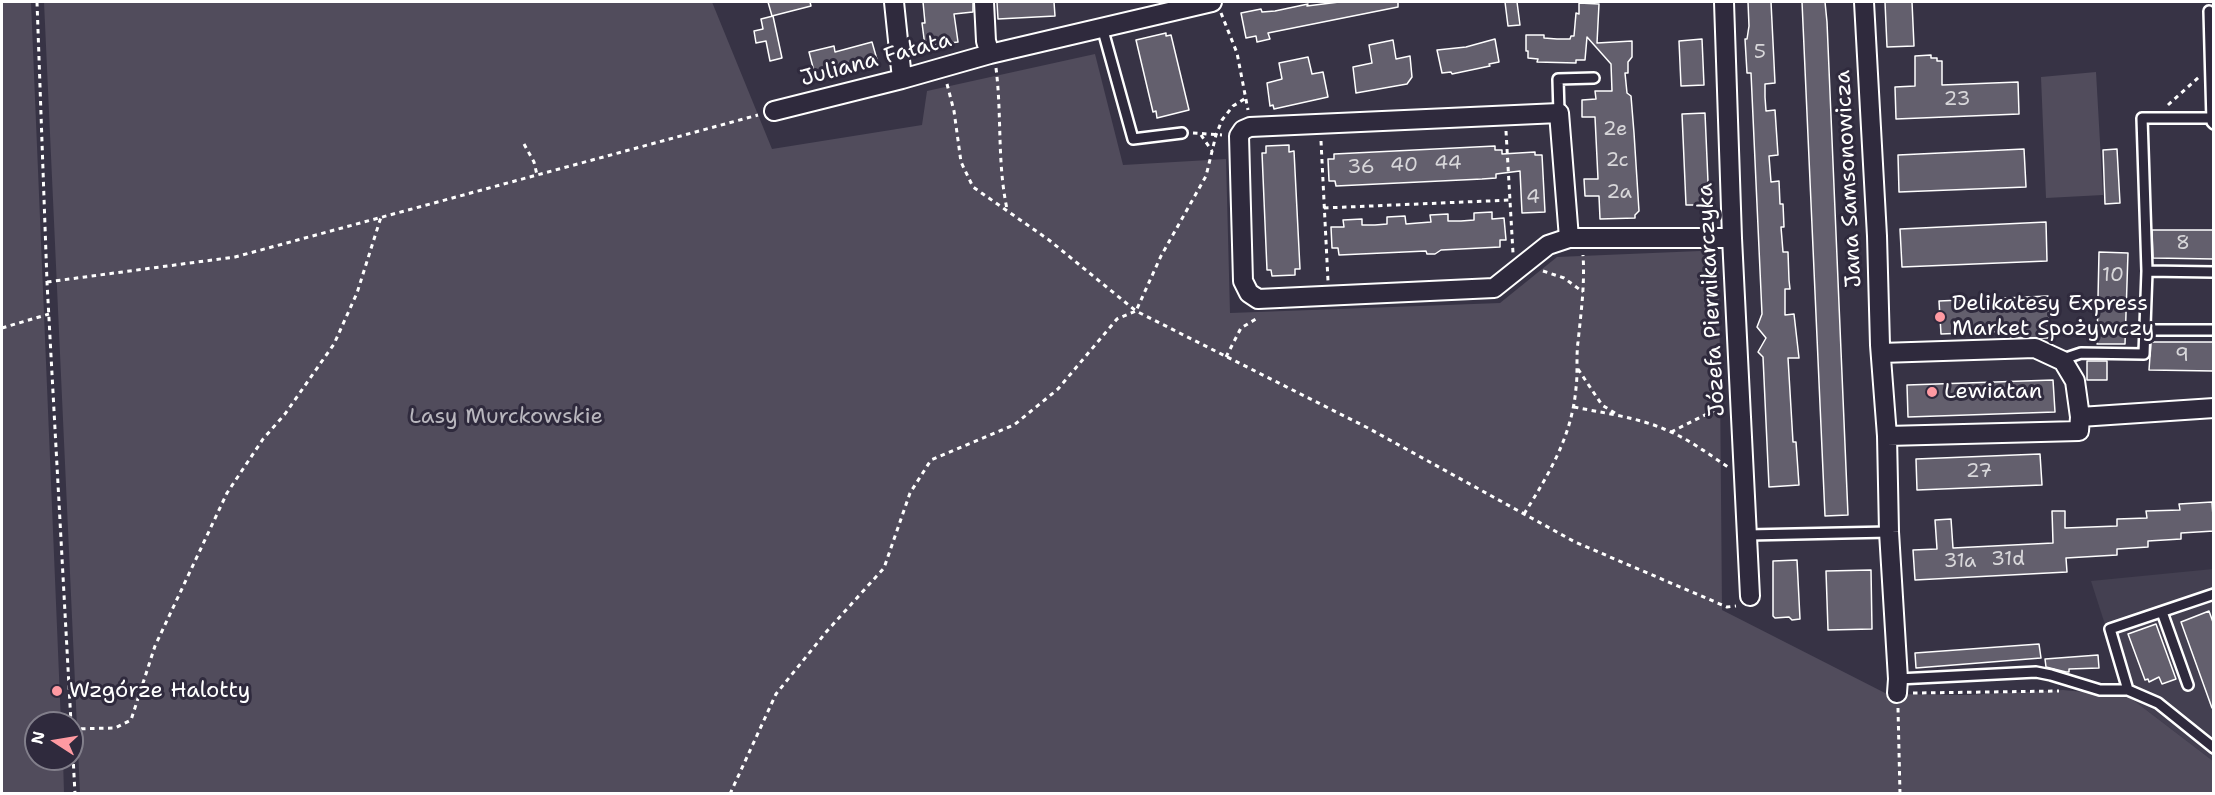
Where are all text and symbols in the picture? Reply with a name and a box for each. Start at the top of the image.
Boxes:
street label: Juliana Fałata [798,27,954,93]
house number: 5 [1754,41,1766,65]
street label: Jana Samsonowicza [1830,69,1868,289]
house number: 23 [1944,88,1970,112]
house number: 2e [1603,118,1627,142]
house number: 2c [1605,149,1629,173]
house number: 44 [1434,152,1462,176]
house number: 40 [1390,154,1418,178]
house number: 36 [1347,156,1375,180]
house number: 2a [1606,181,1632,205]
street label: Józefa Piernikarczyka [1693,182,1731,418]
house number: 4 [1526,186,1540,210]
house number: 8 [2176,232,2190,256]
house number: 10 [2102,264,2124,288]
place label: Delikatesy Express Market Spożywczy [1952,291,2154,342]
marker: Delikatesy Express Market Spożywczy [1933,310,1947,324]
house number: 9 [2175,344,2189,368]
place label: Lewiatan [1944,379,2042,405]
marker: Lewiatan [1925,385,1939,399]
park label: Lasy Murckowskie [409,404,603,430]
house number: 27 [1966,460,1992,484]
house number: 31d [1991,548,2025,572]
house number: 31a [1943,550,1977,574]
place label: Wzgórze Halotty [69,678,250,704]
marker: Wzgórze Halotty [50,684,64,698]
north arrow [24,711,84,771]
text: N [26,729,49,746]

